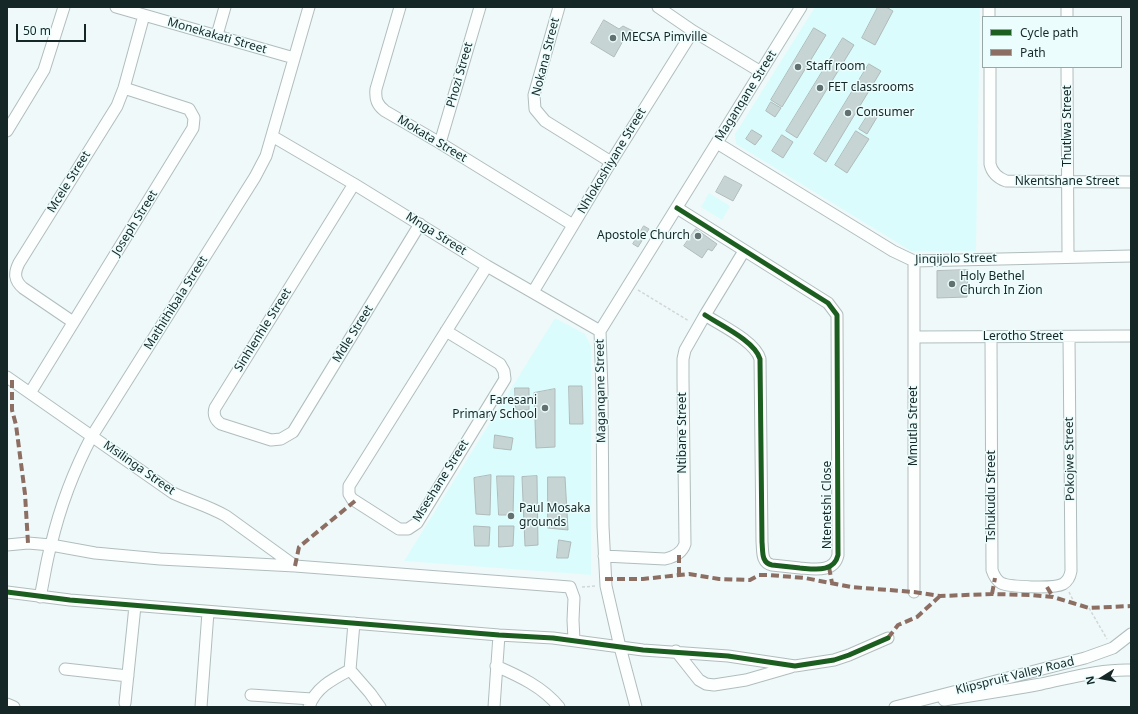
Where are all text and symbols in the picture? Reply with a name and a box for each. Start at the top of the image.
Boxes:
street label: Monekakati Street [166,15,268,57]
scale bar [18,16,88,42]
street label: Nokana Street [529,16,563,98]
legend [982,16,1122,68]
text: 50 m [23,22,51,39]
text: Cycle path [1020,24,1078,41]
place label: MECSA Pimville [621,31,707,45]
marker: MECSA Pimville [608,33,618,43]
street label: Phozi Street [444,41,476,109]
text: Path [1020,44,1046,61]
street label: Maganqane Street [712,48,780,144]
place label: Staff room [806,60,865,74]
marker: Staff room [793,62,803,72]
place label: FET classrooms [828,81,914,95]
marker: FET classrooms [815,83,825,93]
street label: Thutlwa Street [1061,85,1075,167]
street label: Nhlokoshiyane Street [575,106,649,216]
place label: Consumer [856,106,914,120]
marker: Consumer [843,108,853,118]
street label: Mokata Street [394,112,470,166]
street label: Mcele Street [44,149,94,215]
street label: Nkentshane Street [1015,175,1119,189]
street label: Joseph Street [109,188,161,258]
street label: Mnga Street [403,210,469,258]
place label: Apostole Church [597,229,690,243]
marker: Apostole Church [693,231,703,241]
street label: Jinqijolo Street [915,251,997,267]
street label: Mathithibala Street [141,253,211,353]
place label: Holy Bethel Church In Zion [960,270,1043,298]
marker: Holy Bethel Church In Zion [947,279,957,289]
street label: Sinhlenhle Street [232,286,294,374]
street label: Mdle Street [330,303,376,365]
street label: Lerotho Street [983,330,1063,344]
street label: Maganqane Street [593,339,609,443]
street label: Mmutla Street [907,386,921,466]
street label: Ntibane Street [676,392,690,474]
place label: Faresani Primary School [452,394,537,422]
marker: Faresani Primary School [540,403,550,413]
street label: Pokojwe Street [1062,417,1078,501]
street label: Mseshane Street [410,437,472,525]
street label: Msilinga Street [100,438,178,498]
street label: Tshukudu Street [985,450,999,542]
street label: Ntenetshi Close [821,461,835,549]
place label: Paul Mosaka grounds [519,502,590,530]
marker: Paul Mosaka grounds [506,511,516,521]
street label: Klipspruit Valley Road [954,654,1076,698]
north arrow [1082,658,1122,698]
text: N [1082,675,1098,686]

